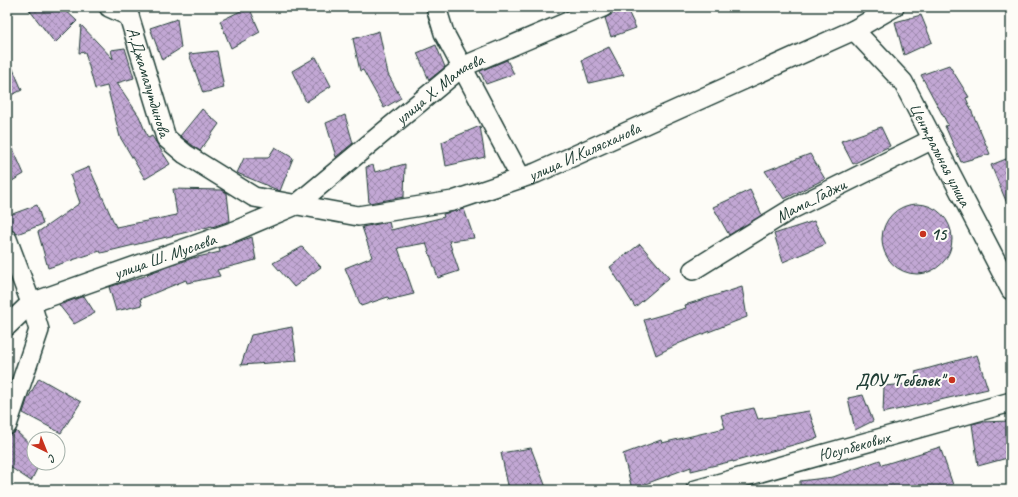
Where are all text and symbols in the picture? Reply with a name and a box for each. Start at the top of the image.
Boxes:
street label: А.Джамалутдинова [122,25,176,142]
street label: улица Х. Мамаева [390,48,488,130]
street label: Центральная улица [905,99,976,211]
street label: улица И.Килясханова [525,117,645,186]
street label: Мама_Гаджи [772,173,851,227]
place label: 15 [931,224,948,245]
street label: улица Ш. Мусаева [110,228,220,284]
marker: 15 [918,229,928,239]
place label: ДОУ "Гебелек" [856,370,948,391]
marker: ДОУ "Гебелек" [947,375,957,385]
street label: Юсупбековых [816,426,893,466]
north arrow [26,431,66,471]
text: С [45,451,60,466]

